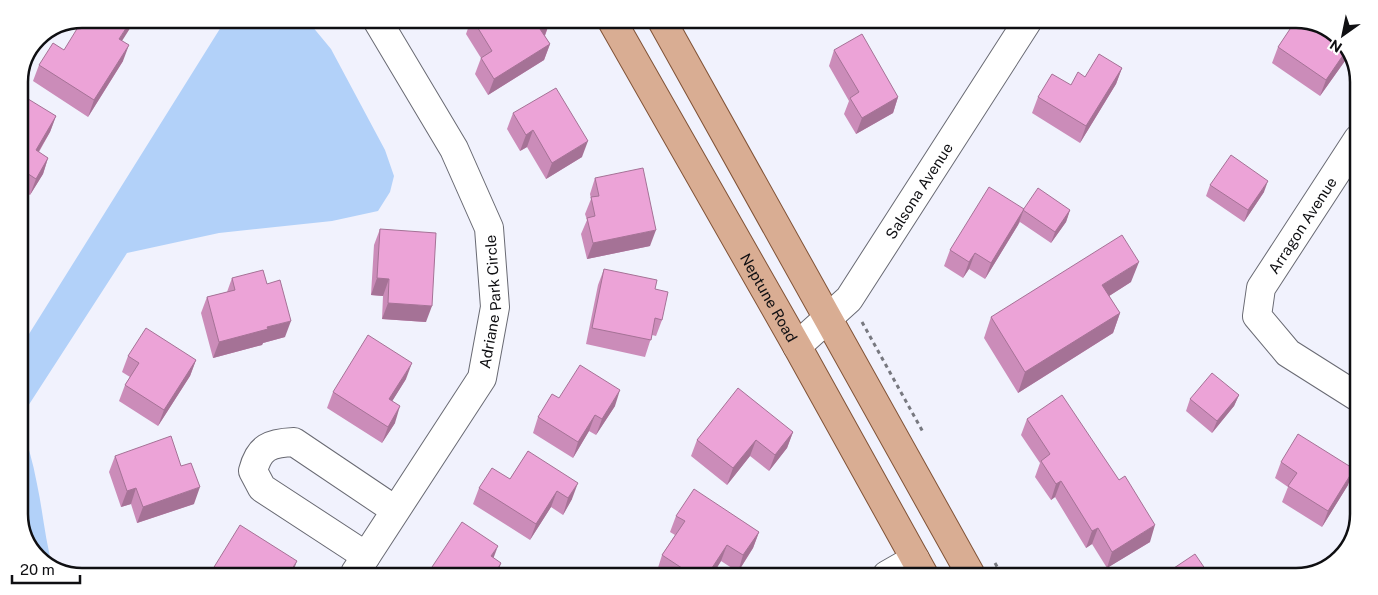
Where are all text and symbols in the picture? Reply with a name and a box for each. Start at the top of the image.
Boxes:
north arrow [1318,10,1368,60]
text: N [1327,36,1345,56]
street label: Salsona Avenue [882,139,956,242]
street label: Arragon Avenue [1264,174,1340,277]
street label: Adriane Park Circle [475,234,504,370]
street label: Neptune Road [737,250,801,345]
scale bar [12,552,80,584]
text: 20 m [20,561,55,578]

